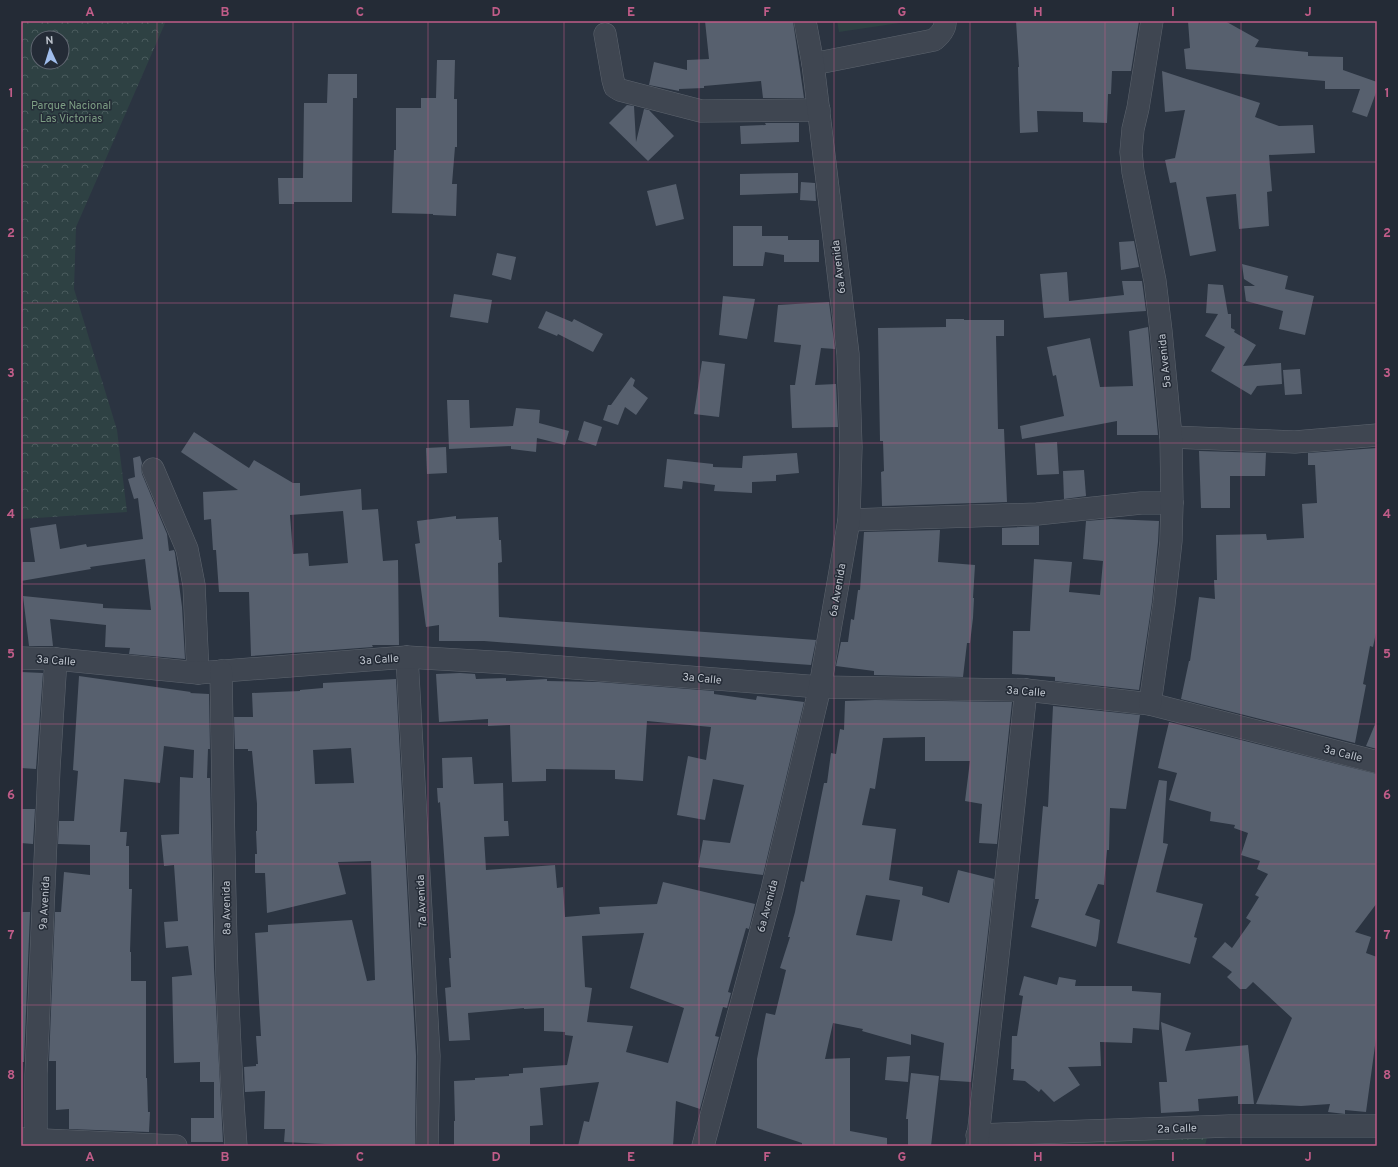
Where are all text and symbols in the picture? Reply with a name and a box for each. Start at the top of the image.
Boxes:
text: A [85,5,95,21]
text: B [221,5,230,21]
text: C [356,5,364,21]
text: D [491,5,501,21]
text: E [627,5,635,21]
text: F [763,5,771,21]
text: G [898,5,907,21]
text: H [1033,5,1043,21]
text: I [1171,5,1175,21]
text: J [1304,5,1312,21]
north arrow [30,30,70,70]
text: N [45,34,54,48]
text: 1 [8,86,14,102]
text: 1 [1384,86,1390,102]
park label: Parque Nacional Las Victorias [31,99,111,126]
text: 2 [7,226,15,242]
text: 2 [1383,226,1391,242]
street label: 6a Avenida [829,239,849,295]
street label: 5a Avenida [1155,333,1175,389]
text: 3 [7,366,15,382]
text: 3 [1383,366,1391,382]
text: 4 [7,507,15,523]
text: 4 [1383,507,1391,523]
street label: 6a Avenida [826,562,850,618]
text: 5 [7,647,15,663]
text: 5 [1383,647,1391,663]
street label: 3a Calle [359,652,399,668]
street label: 3a Calle [36,653,76,669]
street label: 3a Calle [682,670,722,688]
street label: 3a Calle [1006,684,1046,700]
street label: 3a Calle [1322,742,1364,766]
text: 6 [7,788,15,804]
text: 6 [1383,788,1391,804]
street label: 7a Avenida [414,874,430,928]
street label: 9a Avenida [37,876,53,930]
street label: 6a Avenida [754,878,782,934]
street label: 8a Avenida [220,881,234,935]
text: 7 [8,928,15,944]
text: 7 [1384,928,1391,944]
text: 8 [7,1068,15,1084]
text: 8 [1383,1068,1391,1084]
street label: 2a Calle [1157,1121,1197,1137]
text: A [85,1150,95,1166]
text: B [221,1150,230,1166]
text: C [356,1150,364,1166]
text: D [491,1150,501,1166]
text: E [627,1150,635,1166]
text: F [763,1150,771,1166]
text: G [898,1150,907,1166]
text: H [1033,1150,1043,1166]
text: I [1171,1150,1175,1166]
text: J [1304,1150,1312,1166]

